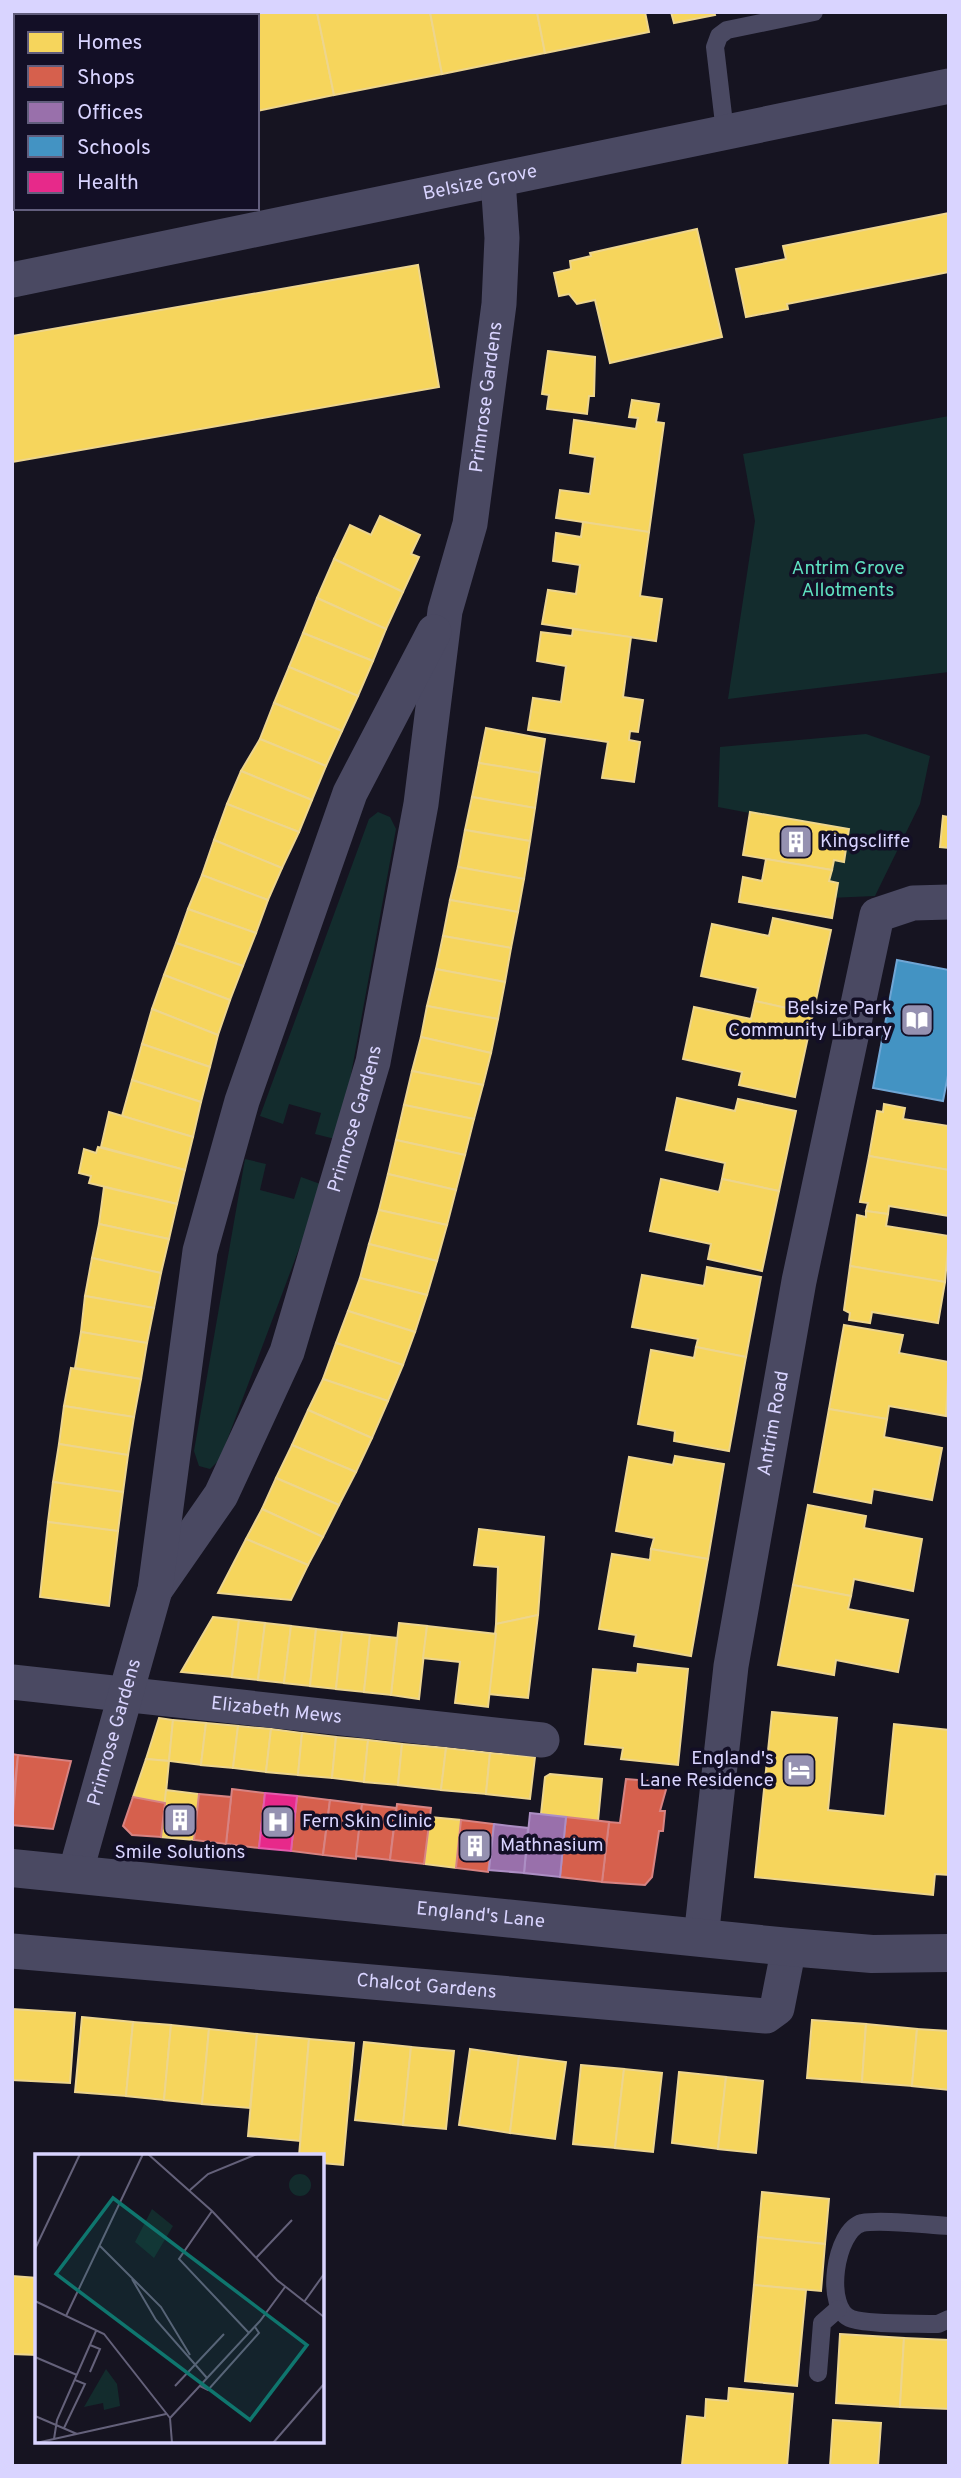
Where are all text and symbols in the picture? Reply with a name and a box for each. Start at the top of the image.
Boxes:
legend [14,14,259,210]
text: Homes [77,30,142,57]
text: Shops [77,65,135,92]
text: Offices [77,100,143,127]
text: Schools [77,135,151,162]
street label: Belsize Grove [421,160,539,207]
text: Health [77,170,139,197]
street label: Primrose Gardens [465,320,509,474]
park label: Antrim Grove Allotments [792,557,904,603]
building icon: Kingscliffe [777,823,815,861]
place label: Kingscliffe [820,830,910,854]
place label: Belsize Park Community Library [728,997,892,1043]
library icon: Belsize Park Community Library [898,1001,936,1039]
street label: Primrose Gardens [323,1044,388,1196]
street label: Antrim Road [753,1369,795,1478]
street label: Primrose Gardens [83,1656,147,1809]
street label: Elizabeth Mews [210,1692,343,1730]
place label: England's Lane Residence [640,1747,774,1793]
hotel icon: England's Lane Residence [780,1751,818,1789]
building icon: Smile Solutions [161,1801,199,1839]
hospital icon: Fern Skin Clinic [259,1803,297,1841]
place label: Fern Skin Clinic [302,1810,433,1834]
building icon: Mathnasium [456,1827,494,1865]
place label: Mathnasium [500,1834,604,1858]
place label: Smile Solutions [114,1841,246,1865]
street label: England's Lane [415,1897,546,1934]
street label: Chalcot Gardens [355,1969,498,2005]
inset map [35,2154,324,2443]

